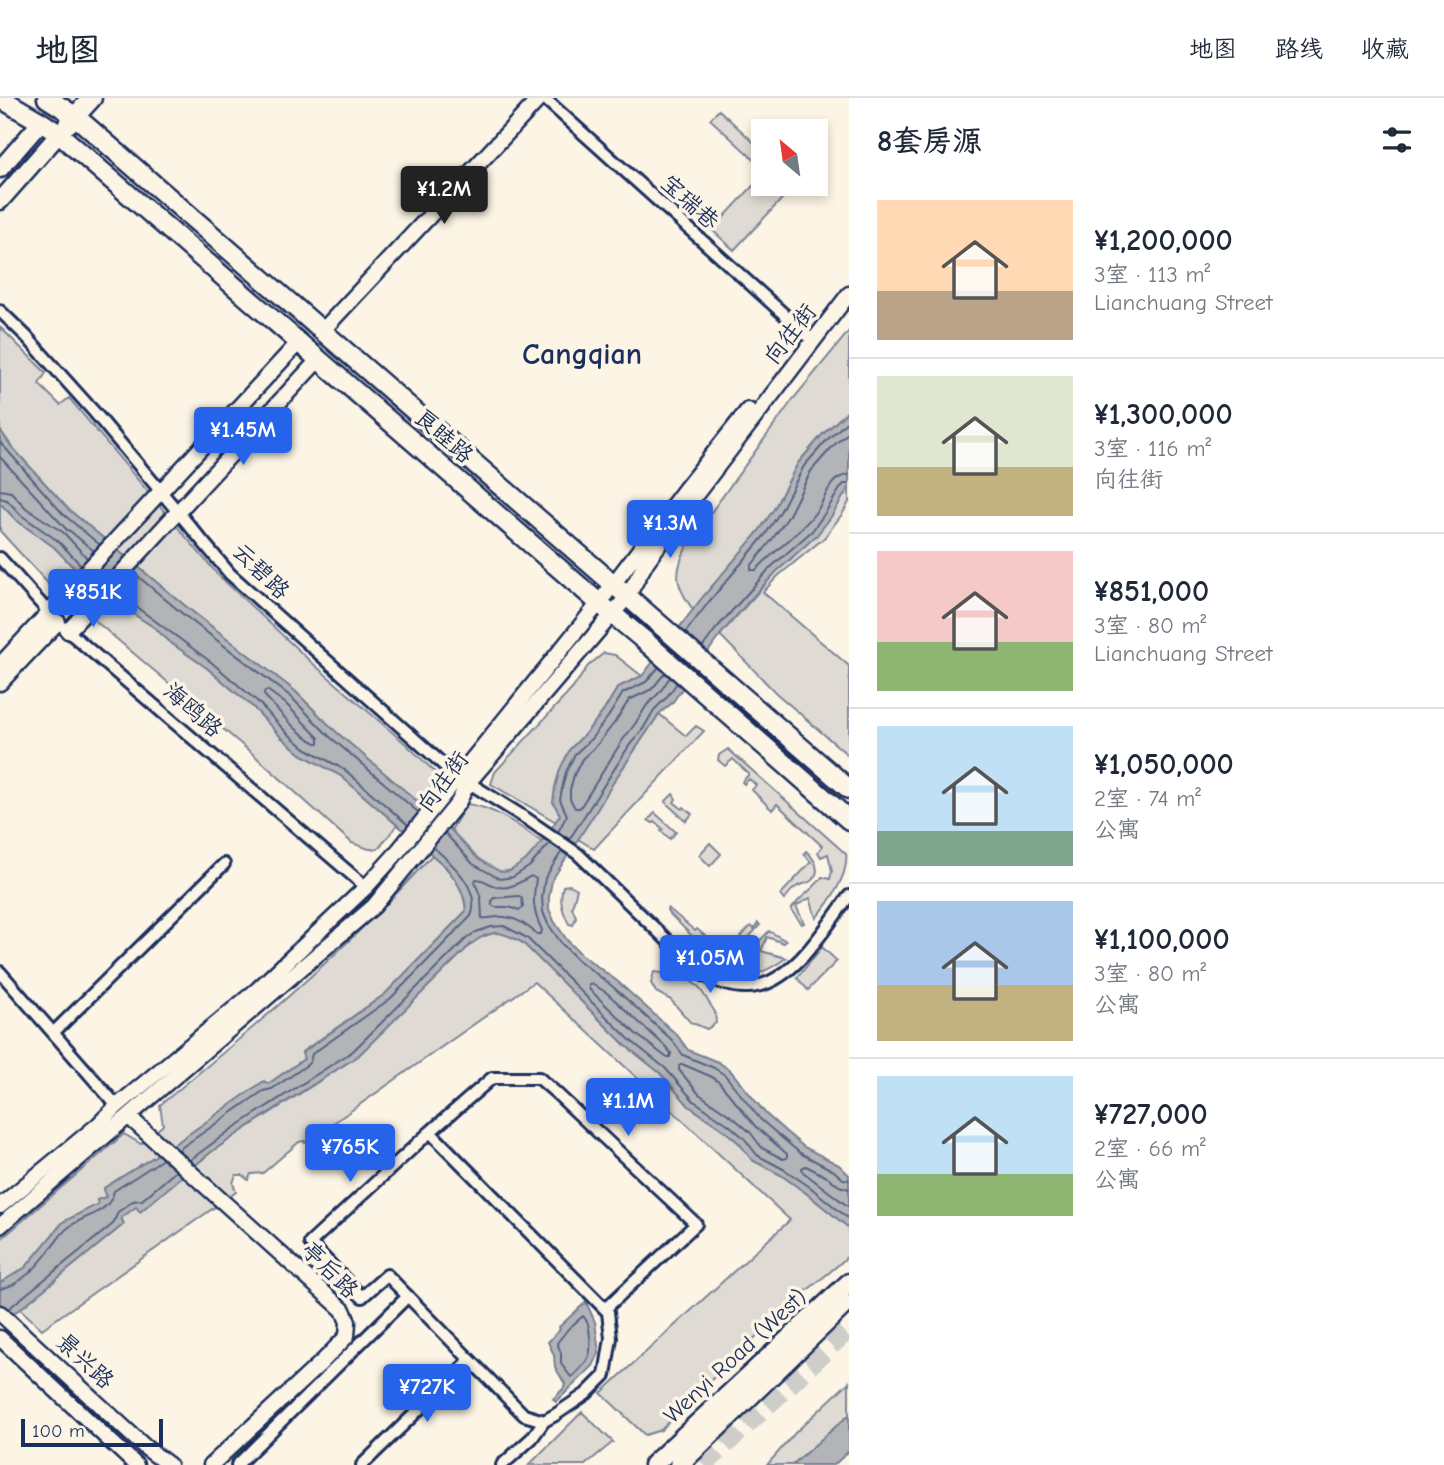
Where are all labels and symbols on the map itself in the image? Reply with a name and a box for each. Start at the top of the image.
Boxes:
north arrow [751,119,828,196]
pin: ¥1.2M [395,166,493,226]
street label: 宝瑞巷 [655,169,725,236]
street label: 向往街 [758,299,822,369]
district label: Cangqian [522,337,642,372]
street label: 良睦路 [409,403,479,469]
pin: ¥1.45M [186,408,300,467]
pin: ¥1.3M [621,500,719,560]
street label: 云碧路 [227,537,295,605]
pin: ¥851K [44,570,142,629]
street label: 海鸥路 [158,677,228,743]
street label: 向往街 [412,746,474,818]
pin: ¥1.05M [653,936,767,995]
pin: ¥1.1M [579,1079,677,1138]
pin: ¥765K [301,1124,399,1184]
street label: 亭后路 [296,1236,364,1304]
street label: Wenyi Road (West) [658,1283,812,1429]
street label: 景兴路 [51,1328,119,1394]
pin: ¥727K [378,1364,476,1424]
scale bar [21,1416,163,1448]

